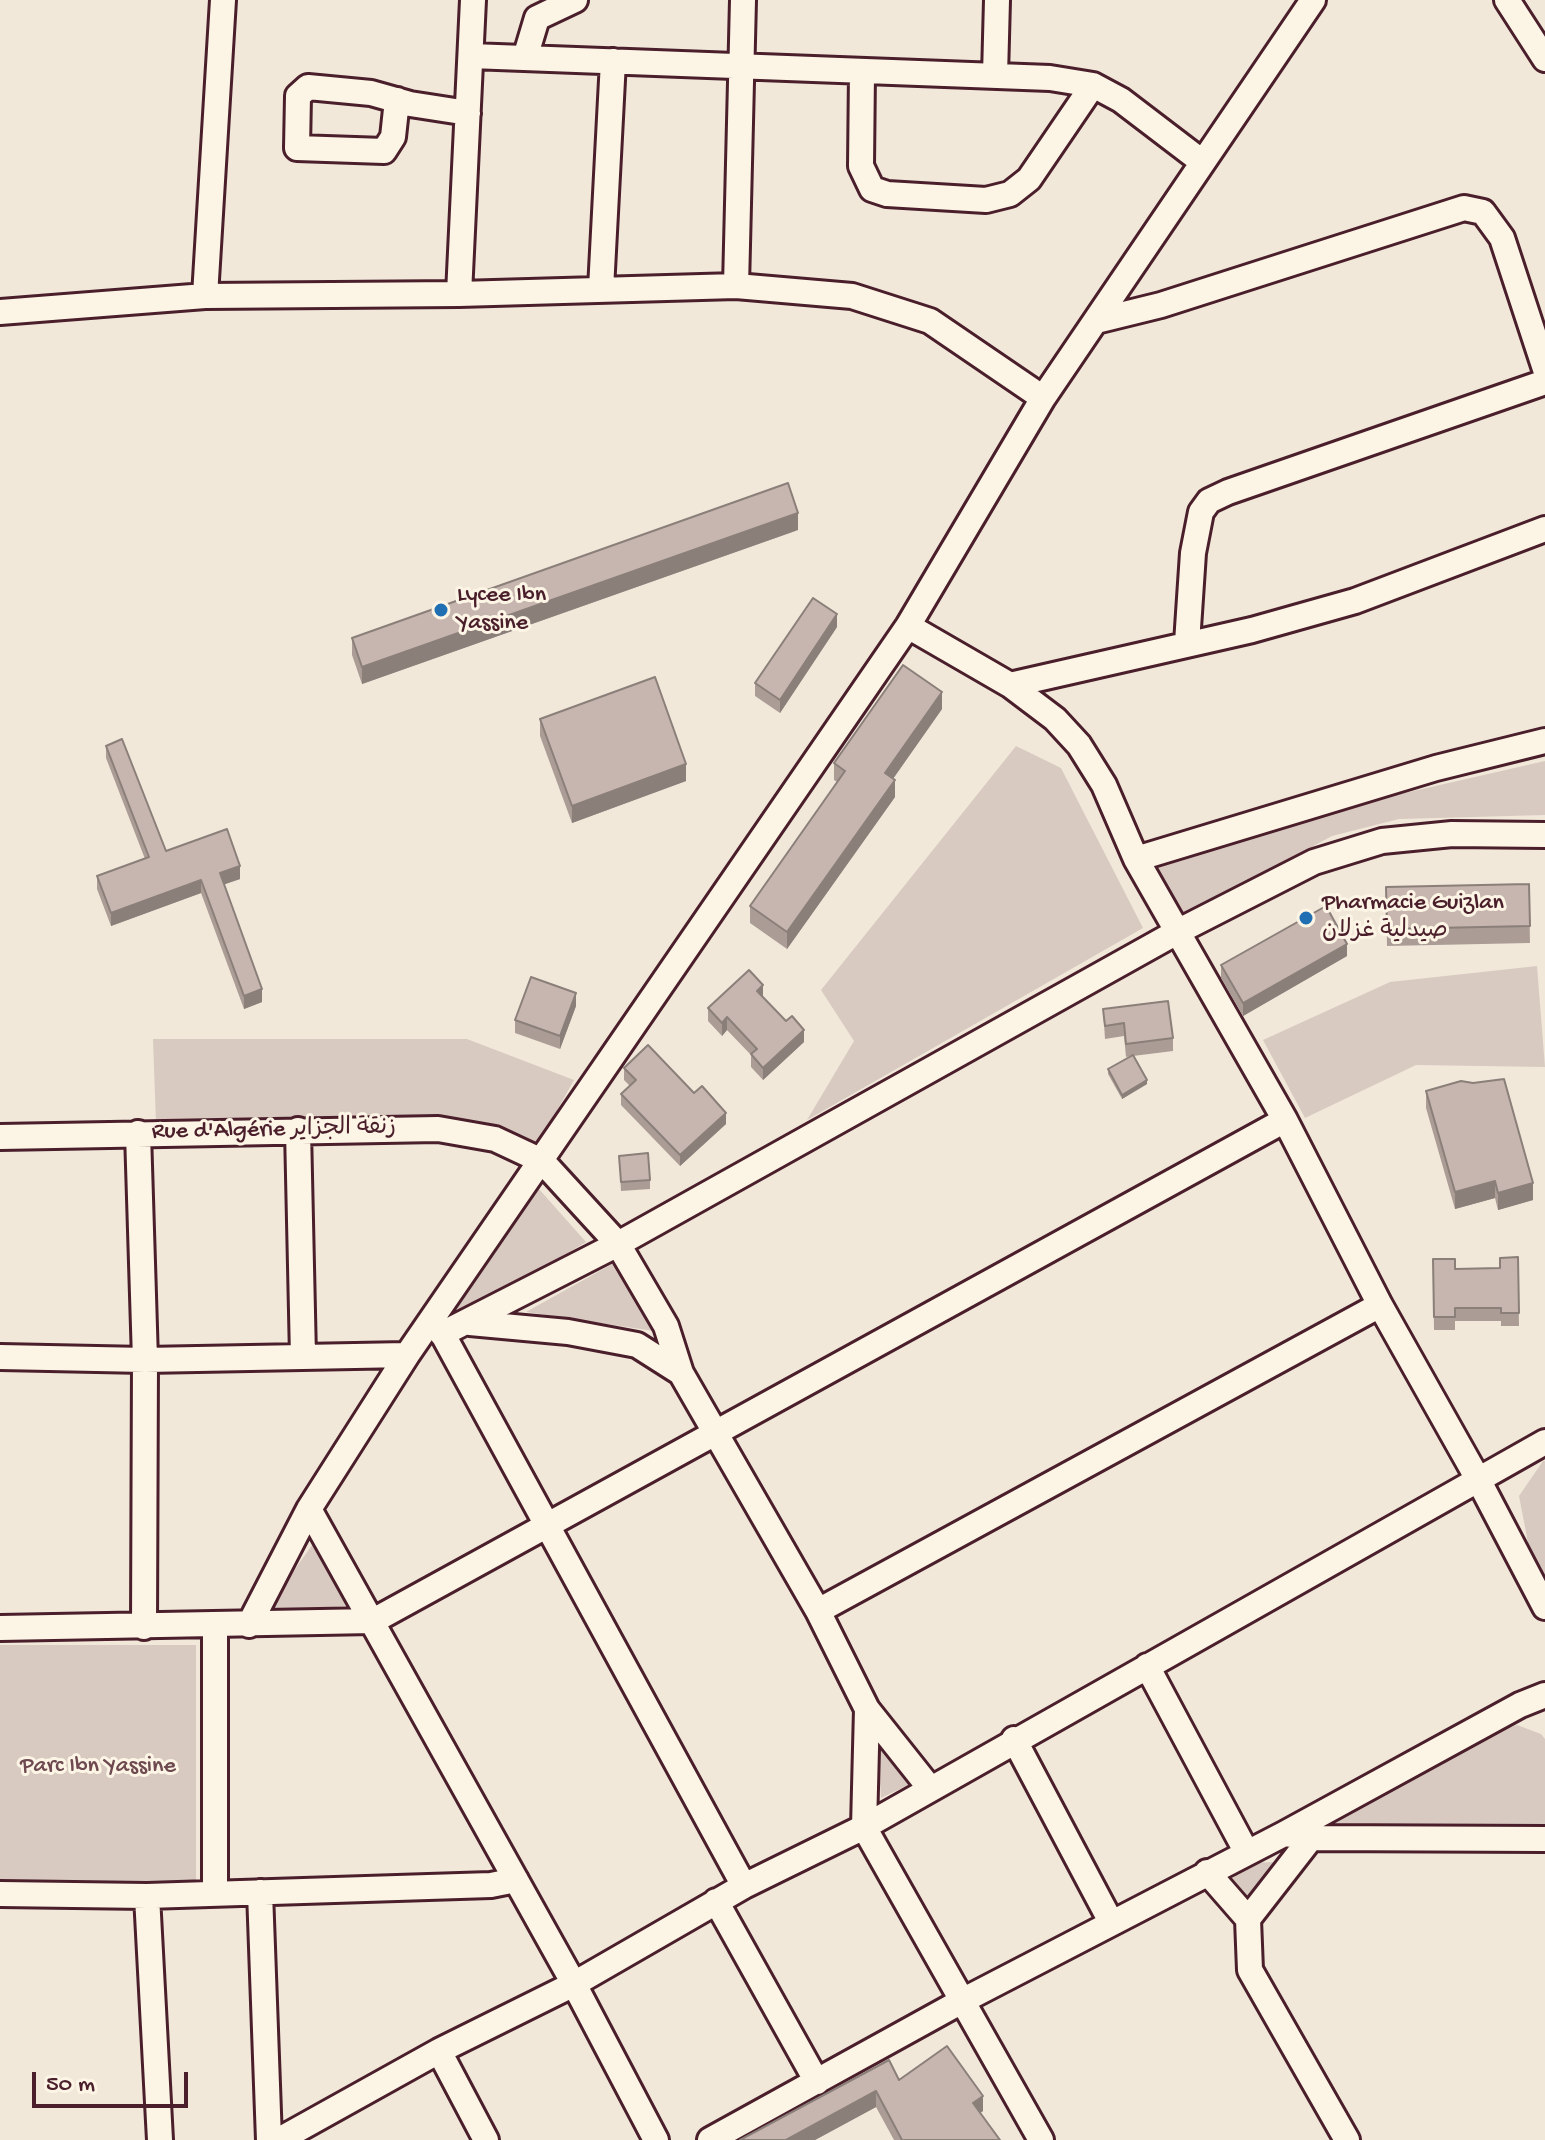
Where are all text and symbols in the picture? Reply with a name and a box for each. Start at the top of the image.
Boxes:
place label: Lycee Ibn Yassine [457,582,546,638]
marker: Lycee Ibn Yassine [432,601,450,619]
place label: Pharmacie Guizlan صيدلية غزلان [1322,890,1504,946]
marker: Pharmacie Guizlan صيدلية غزلان [1297,909,1315,927]
street label: Rue d'Algérie زنقة الجزاير [152,1114,396,1148]
park label: Parc Ibn Yassine [20,1753,176,1781]
scale bar [36,2056,192,2106]
text: 50 m [46,2071,95,2100]

